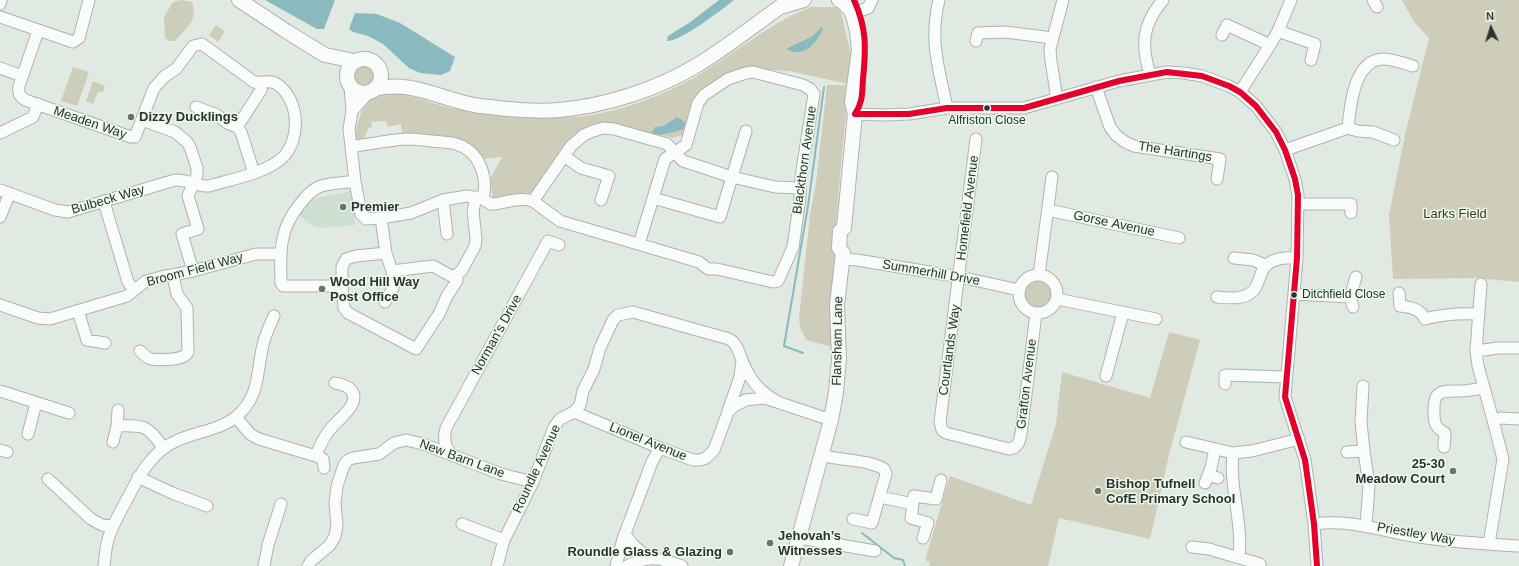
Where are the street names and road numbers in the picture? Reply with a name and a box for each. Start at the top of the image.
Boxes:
street label: Meaden Way [51,103,129,143]
street label: Blackthorn Avenue [790,105,820,215]
street label: The Hartings [1137,138,1213,166]
street label: Homefield Avenue [954,154,982,262]
street label: Bulbeck Way [70,182,146,218]
street label: Gorse Avenue [1072,208,1156,240]
street label: Broom Field Way [145,250,245,290]
street label: Summerhill Drive [881,257,981,289]
street label: Norman's Drive [469,292,525,378]
street label: Flansham Lane [829,296,847,386]
street label: Courtlands Way [936,303,964,397]
street label: Grafton Avenue [1014,338,1040,430]
street label: Lionel Avenue [607,419,689,465]
street label: Roundle Avenue [510,422,564,516]
street label: New Barn Lane [417,436,507,482]
street label: Priestley Way [1376,519,1456,549]

